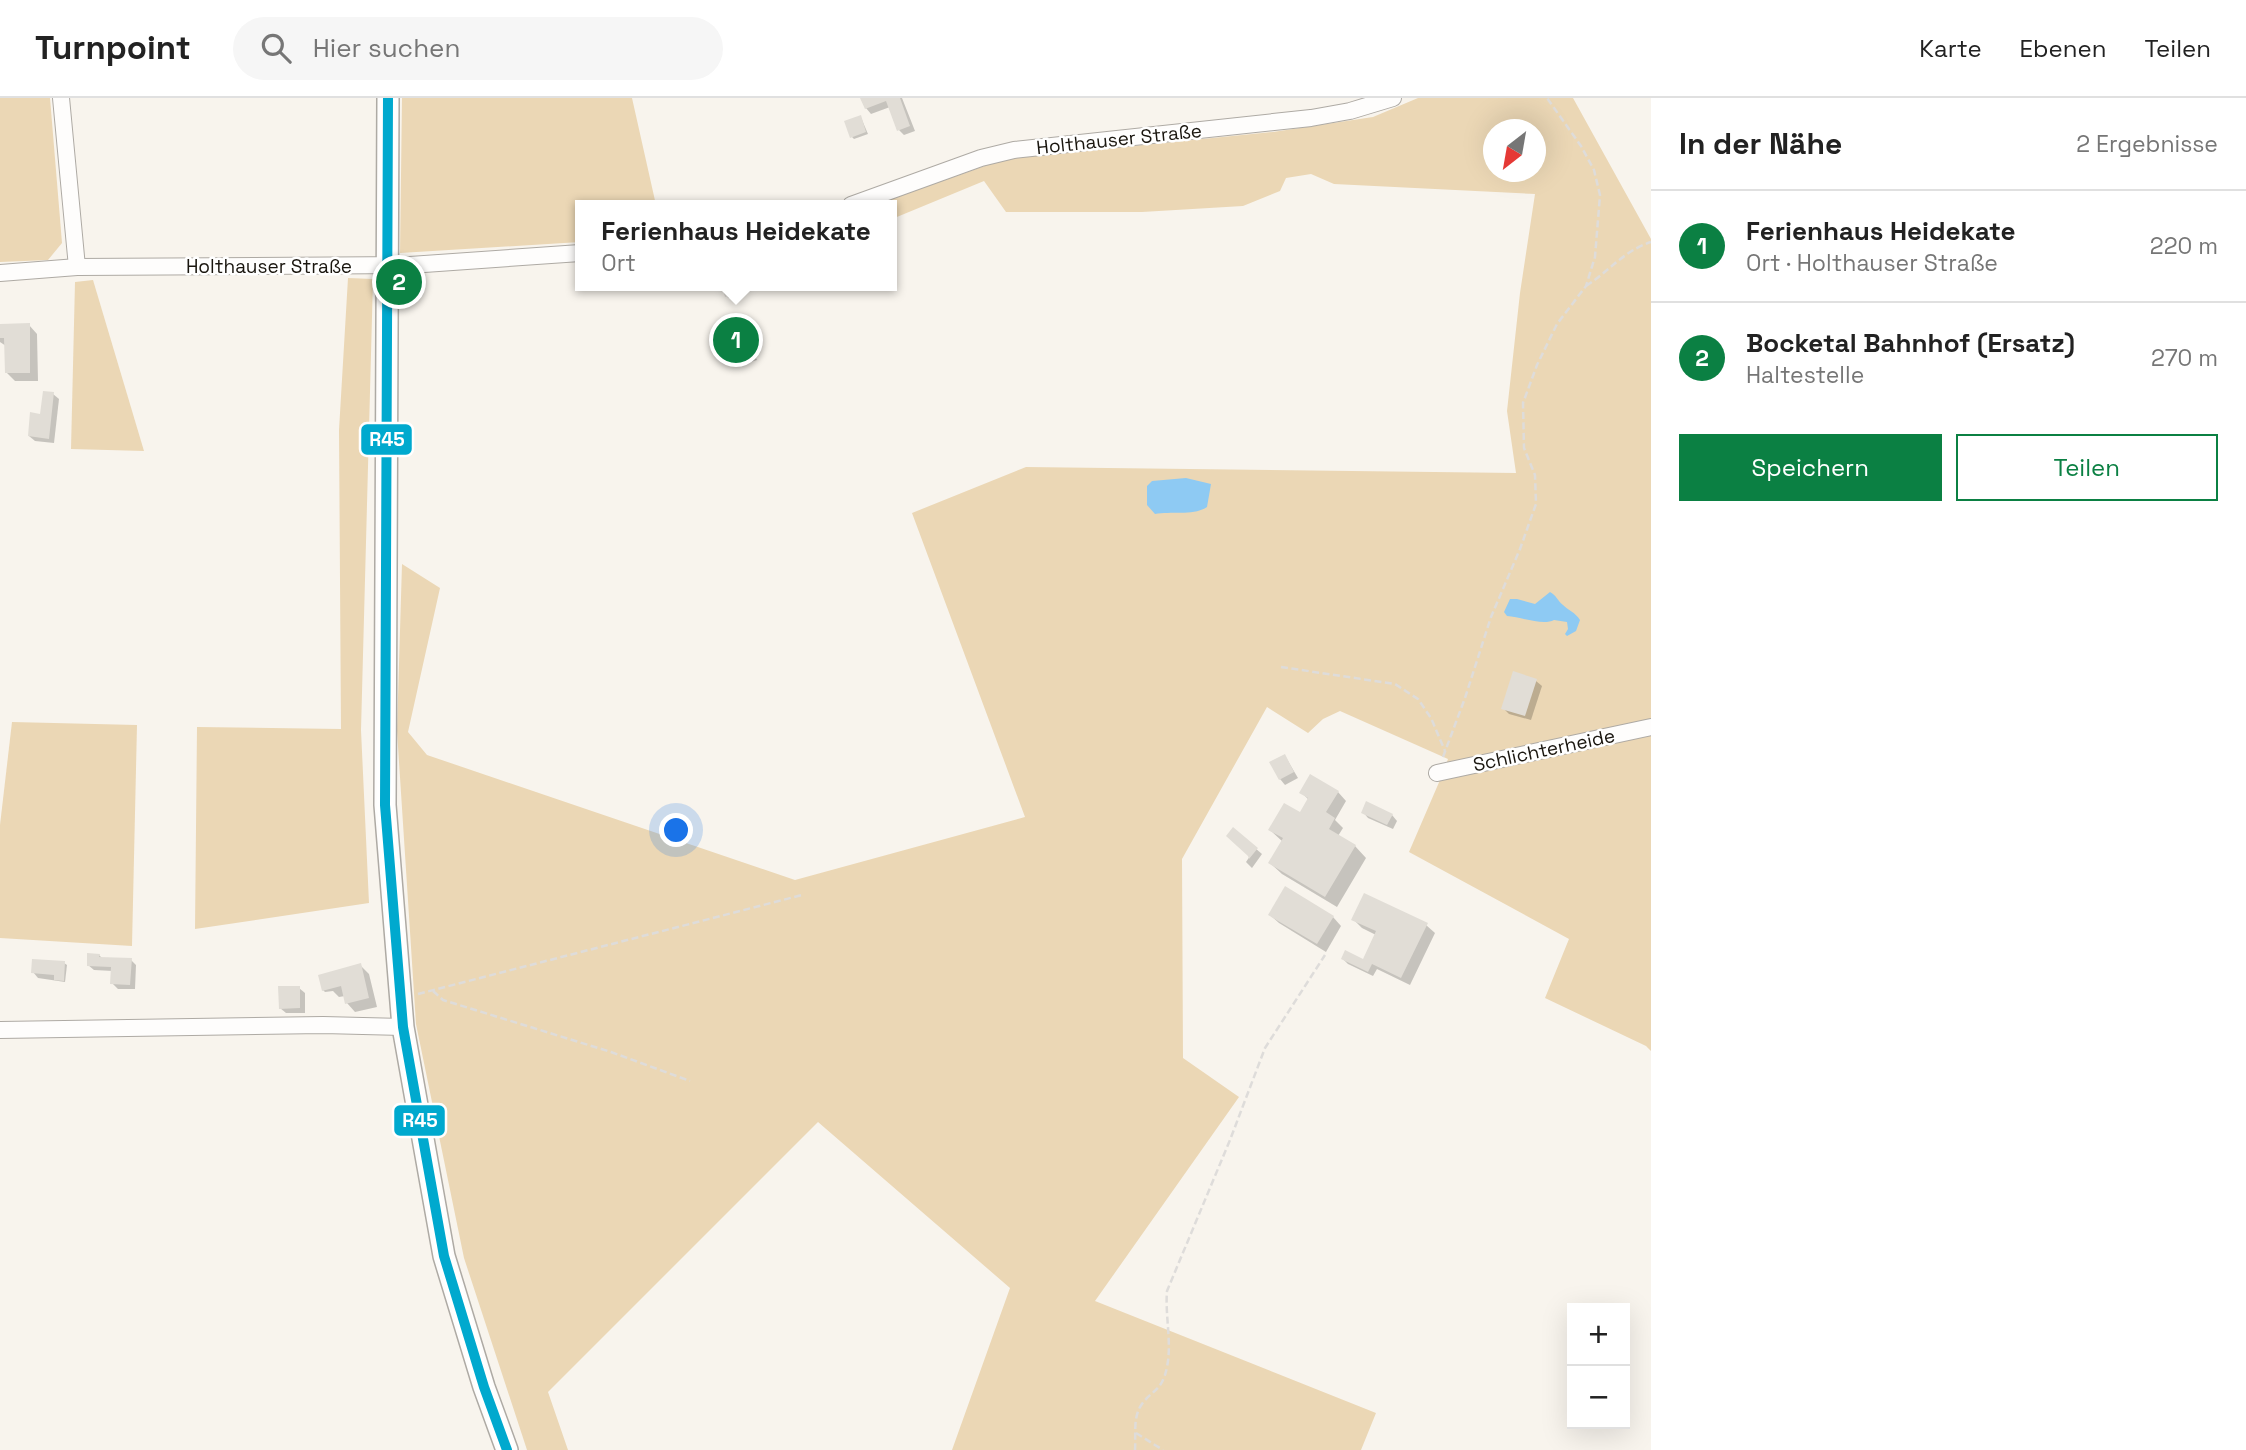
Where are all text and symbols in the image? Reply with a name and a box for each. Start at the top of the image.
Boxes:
search box [233,17,723,80]
text: Turnpoint [35,27,191,69]
icon: search [257,29,295,67]
text: Hier suchen [313,31,460,65]
text: Karte [1919,33,1982,64]
text: Ebenen [2020,33,2106,64]
text: Teilen [2144,33,2211,64]
street label: Holthauser Straße [1035,118,1203,160]
north arrow [1483,119,1546,182]
text: In der Nähe [1679,124,1842,163]
text: 2 Ergebnisse [2076,129,2218,159]
popup [575,200,897,291]
text: Ferienhaus Heidekate [601,214,871,248]
text: Ferienhaus Heidekate [1746,214,2015,248]
text: 1 [1697,231,1707,261]
text: 220 m [2150,231,2218,261]
text: Ort [601,248,636,278]
text: Ort · Holthauser Straße [1746,248,1998,278]
street label: Holthauser Straße [186,254,352,279]
pin: 2 [376,256,422,308]
pin: 1 [713,314,759,366]
text: Bocketal Bahnhof (Ersatz) [1746,326,2075,360]
text: 2 [1695,343,1709,373]
text: 270 m [2151,343,2218,373]
text: Haltestelle [1746,360,1864,390]
line badge: R45 [360,423,413,456]
text: R45 [369,427,405,452]
button: Speichern [1679,434,1942,501]
button: Teilen [1956,434,2218,501]
street label: Schlichterheide [1471,723,1617,777]
your location [659,813,693,847]
line badge: R45 [393,1104,446,1137]
text: R45 [402,1108,438,1133]
map controls [1567,1303,1630,1429]
button: + [1567,1303,1630,1366]
button: − [1567,1366,1630,1429]

